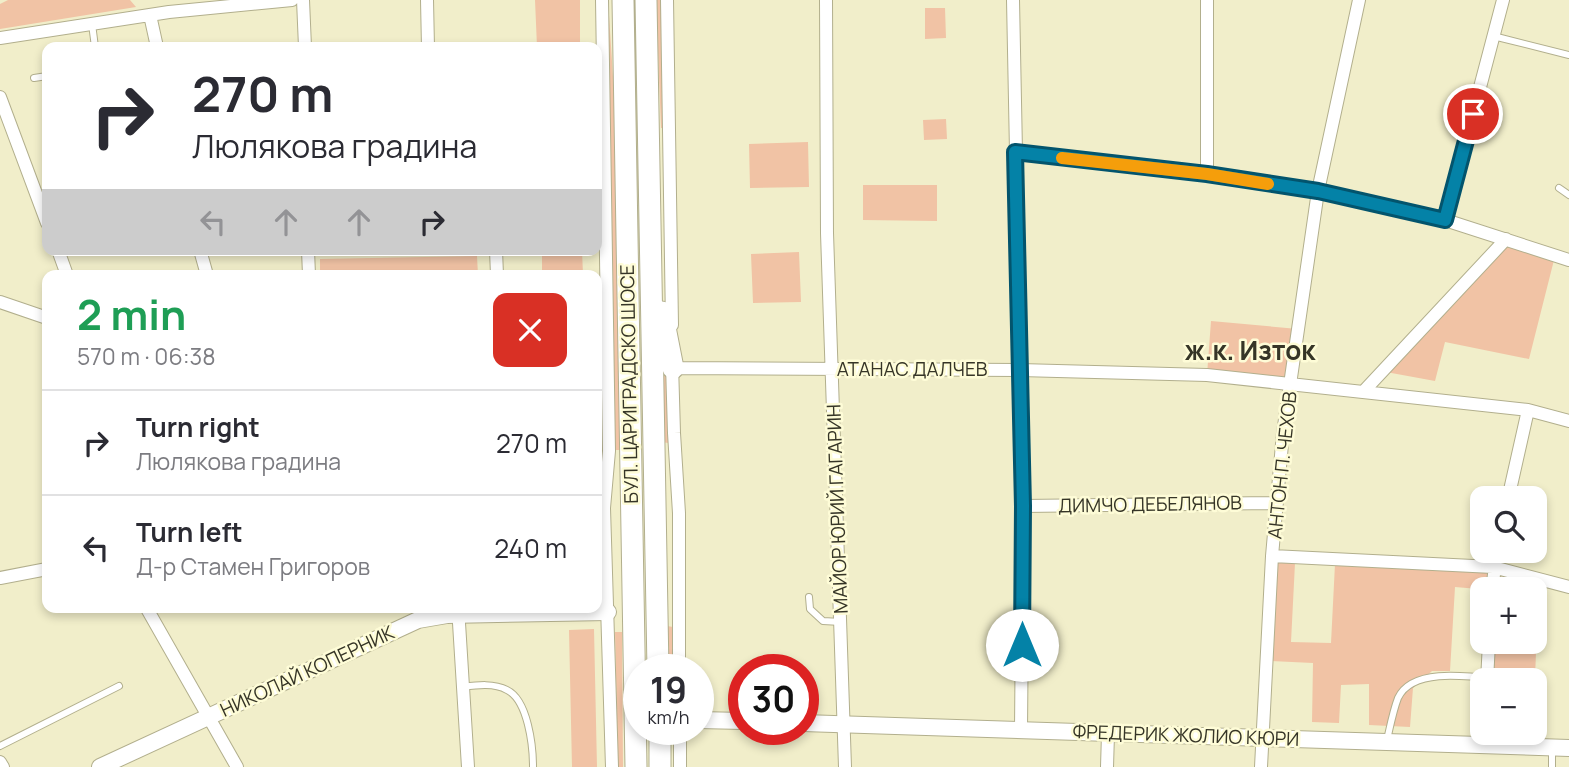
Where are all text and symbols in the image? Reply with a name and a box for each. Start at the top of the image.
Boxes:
text: 270 m [192,60,333,127]
icon: right [77,70,168,161]
pin [1443,84,1503,144]
icon: arrive [1454,95,1492,133]
text: Люлякова градина [192,124,477,168]
icon: left [194,203,232,241]
icon: ahead [267,203,305,241]
icon: ahead [340,203,378,241]
icon: right [413,203,451,241]
street label: БУЛ. ЦАРИГРАДСКО ШОСЕ [614,264,644,504]
text: 2 min [77,285,186,343]
button: close [493,293,567,367]
district label: ж.к. Изток [1185,332,1316,368]
text: 570 m · 06:38 [77,340,216,372]
street label: АТАНАС ДАЛЧЕВ [837,356,988,382]
street label: АНТОН П. ЧЕХОВ [1261,390,1303,540]
street label: МАЙОР ЮРИЙ ГАГАРИН [820,404,854,614]
text: Turn right [136,409,260,445]
icon: right [77,424,115,462]
text: 270 m [496,425,567,461]
text: Люлякова градина [136,445,341,477]
map controls [1470,486,1547,745]
button: search [1470,486,1547,563]
street label: ДИМЧО ДЕБЕЛЯНОВ [1058,489,1242,519]
text: Turn left [136,514,243,550]
icon: left [77,529,115,567]
text: 240 m [494,530,567,566]
text: Д-р Стамен Григоров [136,550,370,582]
button: + [1470,577,1547,654]
position arrow [985,608,1059,682]
street label: НИКОЛАЙ КОПЕРНИК [216,619,399,723]
speed limit sign: 30 [728,654,819,745]
text: 19 [650,666,687,714]
button: − [1470,668,1547,745]
text: km/h [648,705,689,729]
street label: ФРЕДЕРИК ЖОЛИО КЮРИ [1072,718,1300,752]

